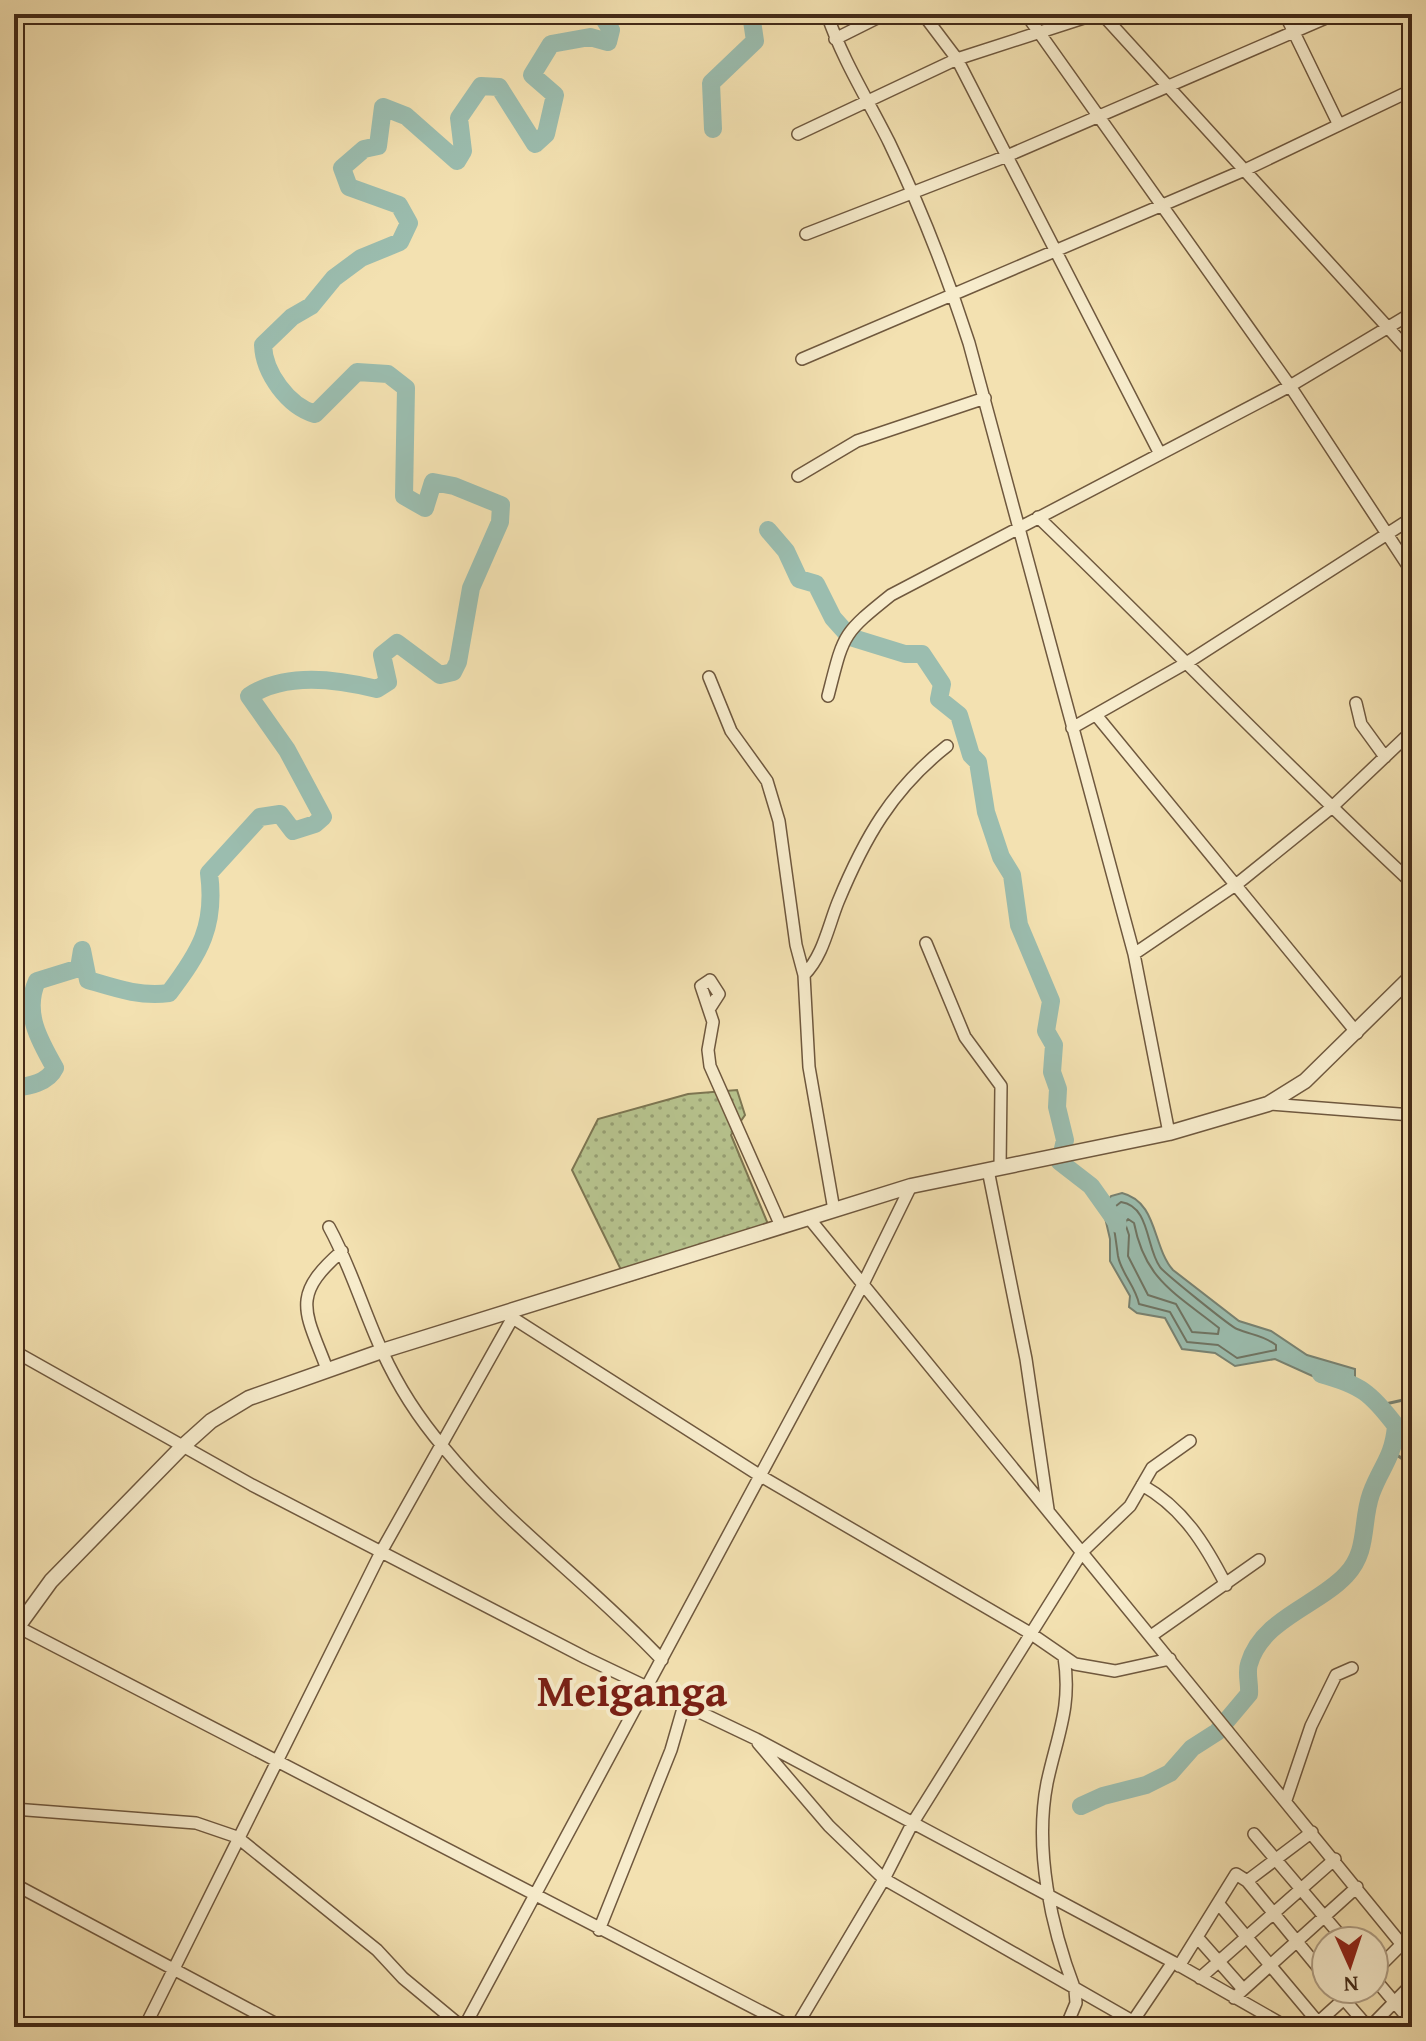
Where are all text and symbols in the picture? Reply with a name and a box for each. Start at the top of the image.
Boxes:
district label: Meiganga [537,1658,728,1722]
north arrow [1310,1925,1390,2005]
text: N [1343,1969,1359,2001]

